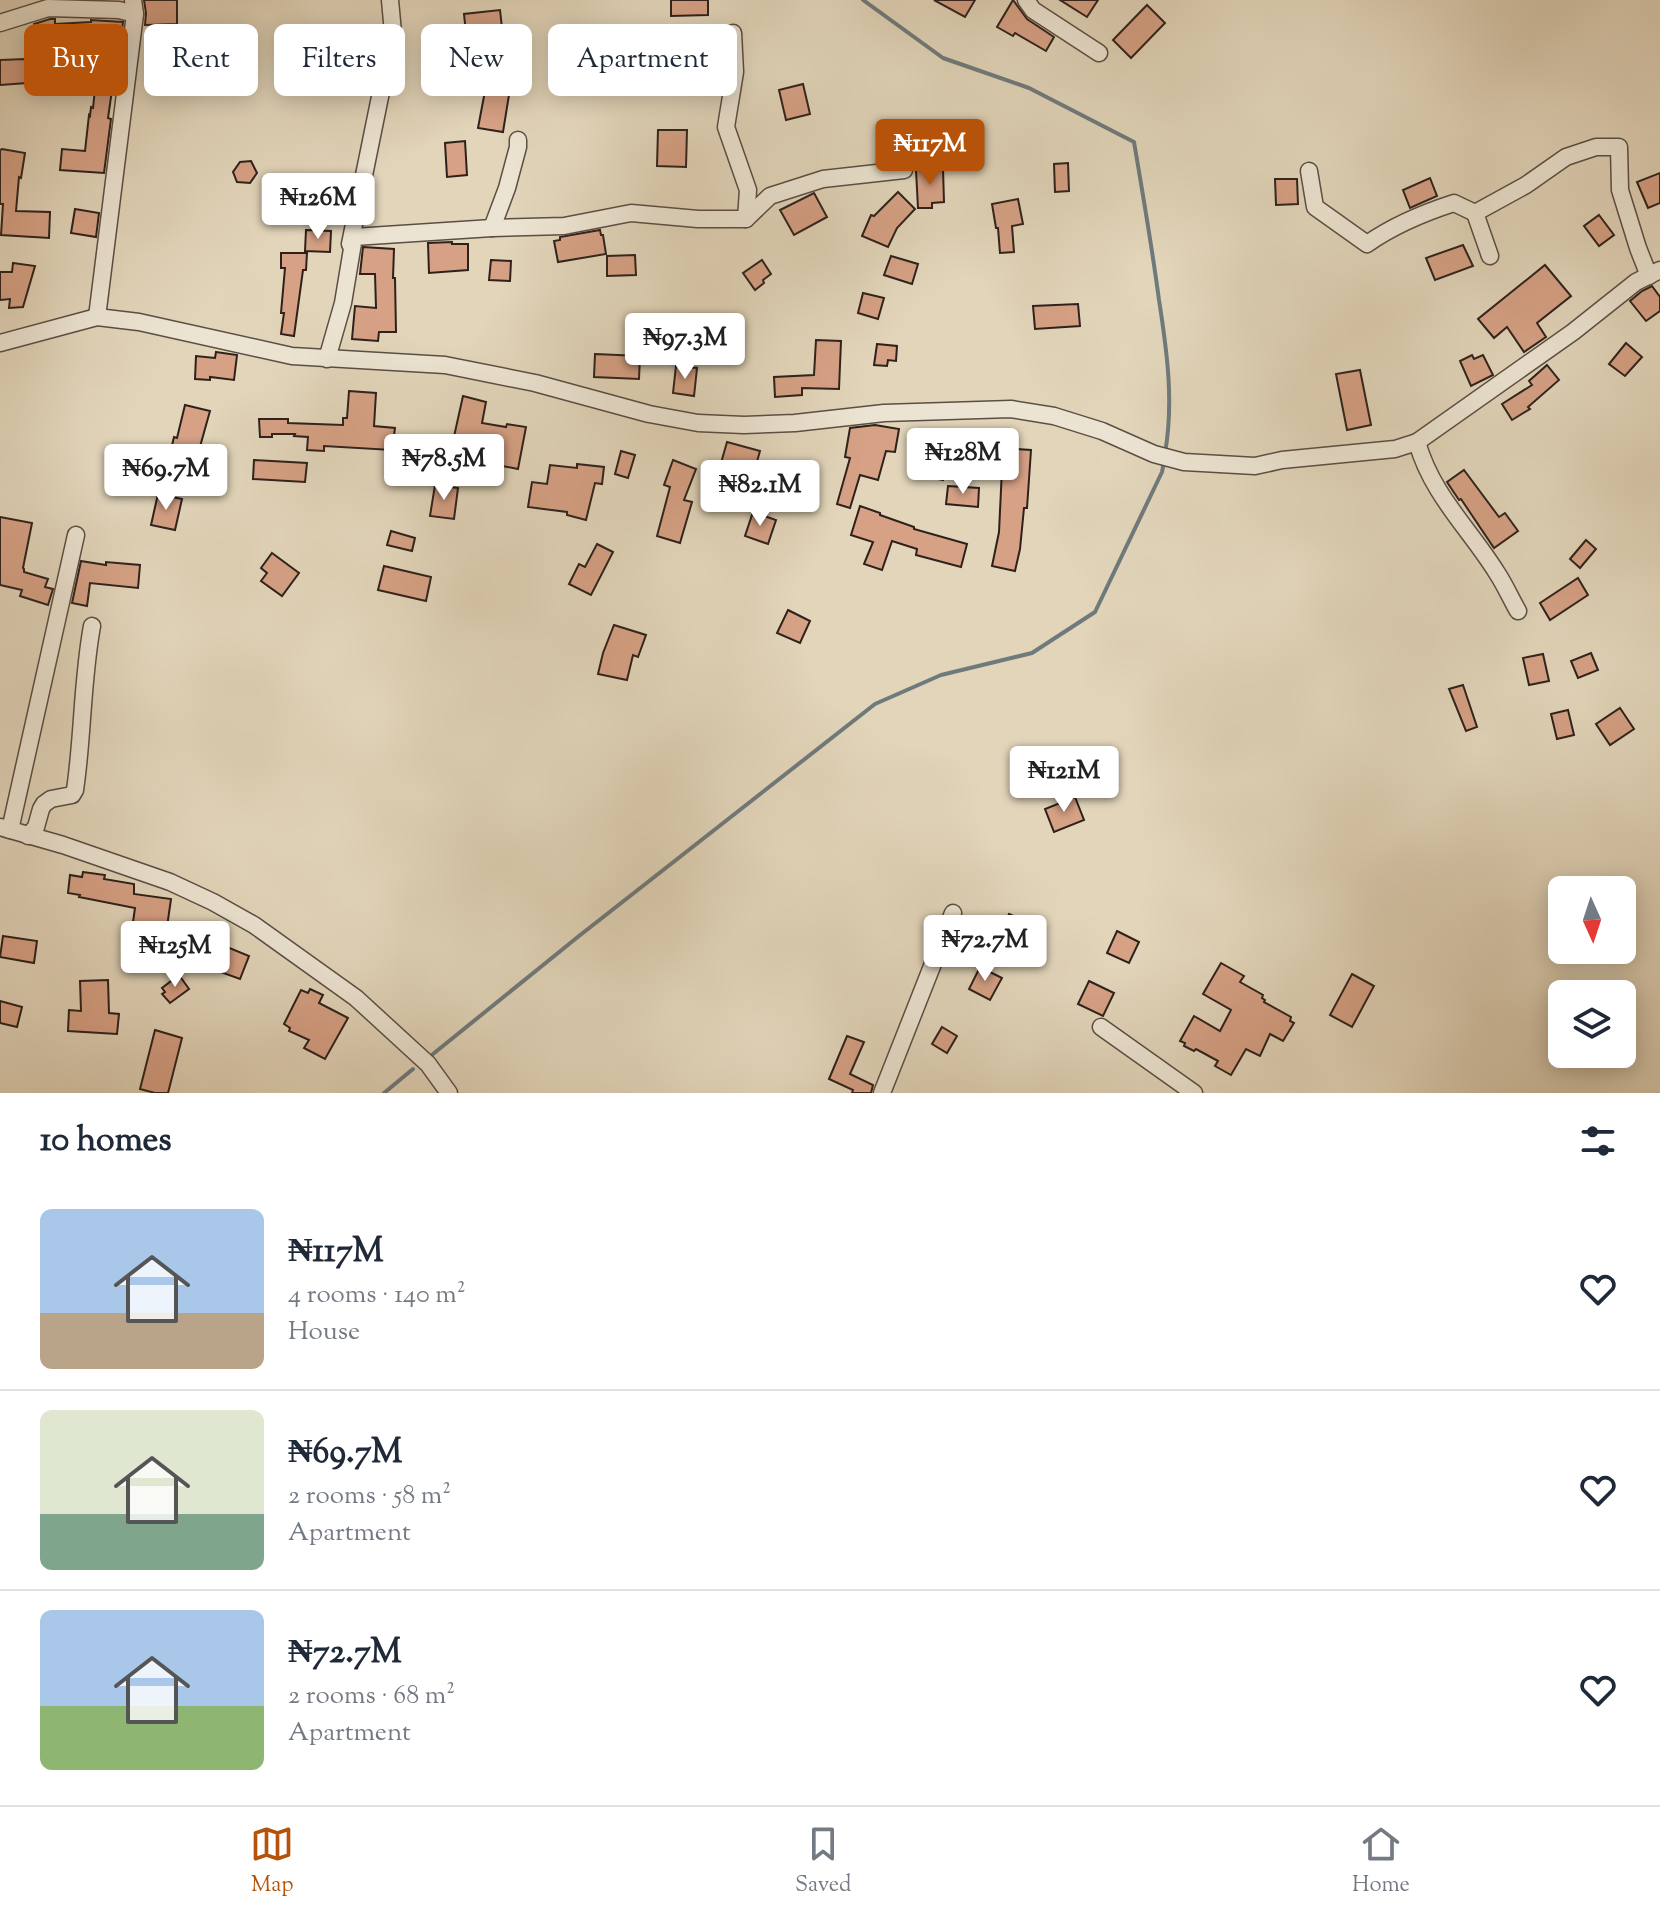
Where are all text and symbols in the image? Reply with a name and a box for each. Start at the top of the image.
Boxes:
chip: Buy [24,24,128,96]
chip: Rent [144,24,258,96]
chip: Filters [274,24,405,96]
chip: New [421,24,532,96]
chip: Apartment [548,24,737,96]
pin: ₦117M [874,119,986,187]
text: ₦117M [894,126,967,163]
pin: ₦126M [262,173,374,241]
text: ₦126M [280,180,356,217]
pin: ₦97.3M [620,313,750,381]
text: ₦97.3M [643,320,727,357]
pin: ₦128M [907,428,1019,496]
pin: ₦78.5M [379,434,509,502]
text: ₦128M [925,435,1001,472]
text: ₦78.5M [402,441,486,478]
pin: ₦69.7M [101,444,231,512]
text: ₦69.7M [122,451,210,488]
pin: ₦82.1M [695,460,825,528]
text: ₦82.1M [719,467,801,504]
pin: ₦121M [1008,746,1120,814]
text: ₦121M [1028,753,1100,790]
north arrow [1548,876,1636,964]
map controls [1548,876,1636,1068]
pin: ₦72.7M [920,915,1050,983]
pin: ₦125M [119,921,231,989]
text: ₦72.7M [942,922,1028,959]
text: ₦125M [139,928,211,965]
button: layers [1548,980,1636,1068]
text: 10 homes [40,1117,172,1166]
icon: filters [1576,1119,1620,1163]
text: ₦117M [288,1228,383,1277]
icon: home [104,1241,200,1337]
icon: heart [1576,1267,1620,1311]
text: 4 rooms · 140 m² [288,1277,465,1314]
text: House [288,1314,360,1351]
text: ₦69.7M [288,1429,402,1478]
icon: home [104,1442,200,1538]
icon: heart [1576,1468,1620,1512]
text: 2 rooms · 58 m² [288,1478,451,1515]
text: Apartment [288,1515,411,1552]
text: ₦72.7M [288,1629,402,1678]
icon: home [104,1642,200,1738]
icon: heart [1576,1668,1620,1712]
text: 2 rooms · 68 m² [288,1678,455,1715]
text: Apartment [288,1715,411,1752]
tab: Map [250,1822,294,1902]
tab: Saved [795,1822,851,1902]
tab: Home [1352,1822,1410,1902]

